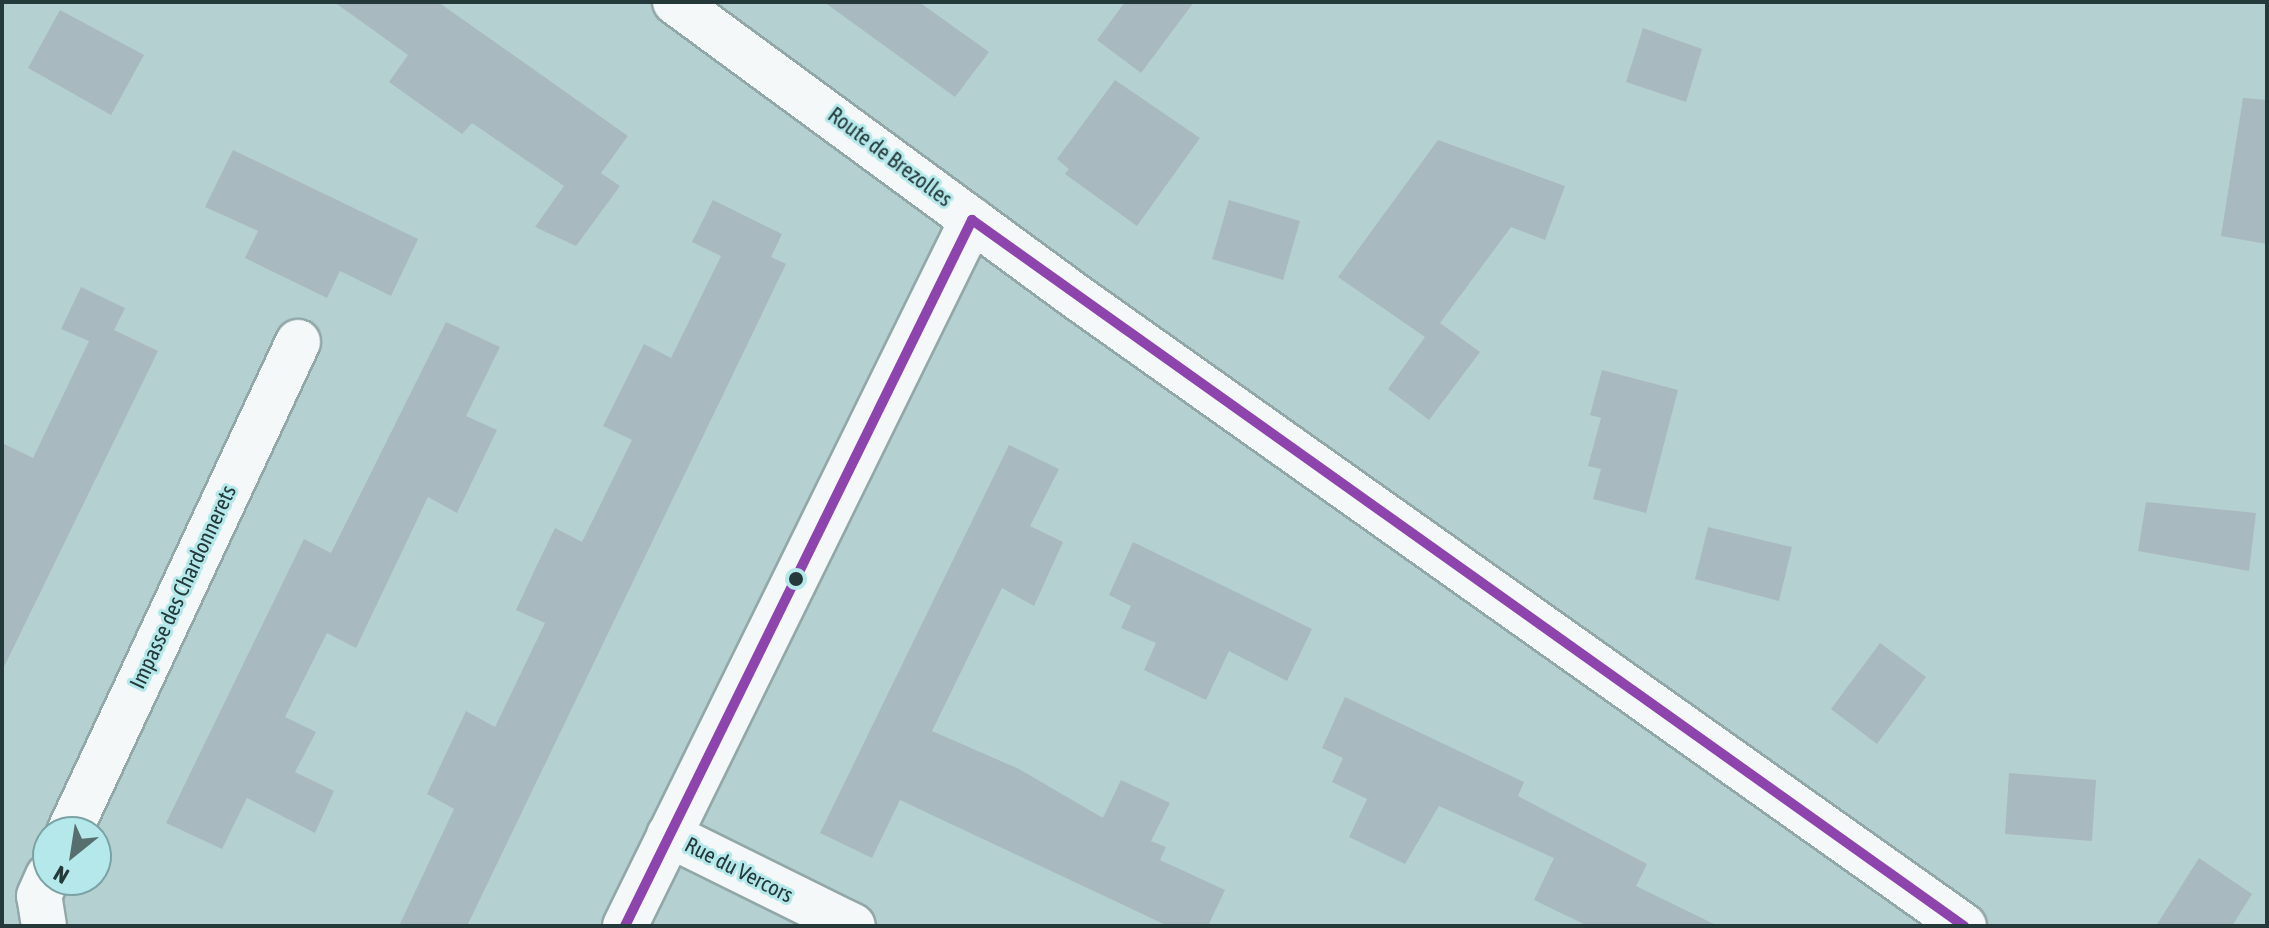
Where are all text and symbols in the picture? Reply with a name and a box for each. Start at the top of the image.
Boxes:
street label: Route de Brezolles [823,102,957,212]
street label: Impasse des Chardonnerets [124,481,242,693]
unlabelled marker [788,571,804,587]
north arrow [32,816,112,896]
street label: Rue du Vercors [680,831,798,909]
text: N [49,861,73,890]

